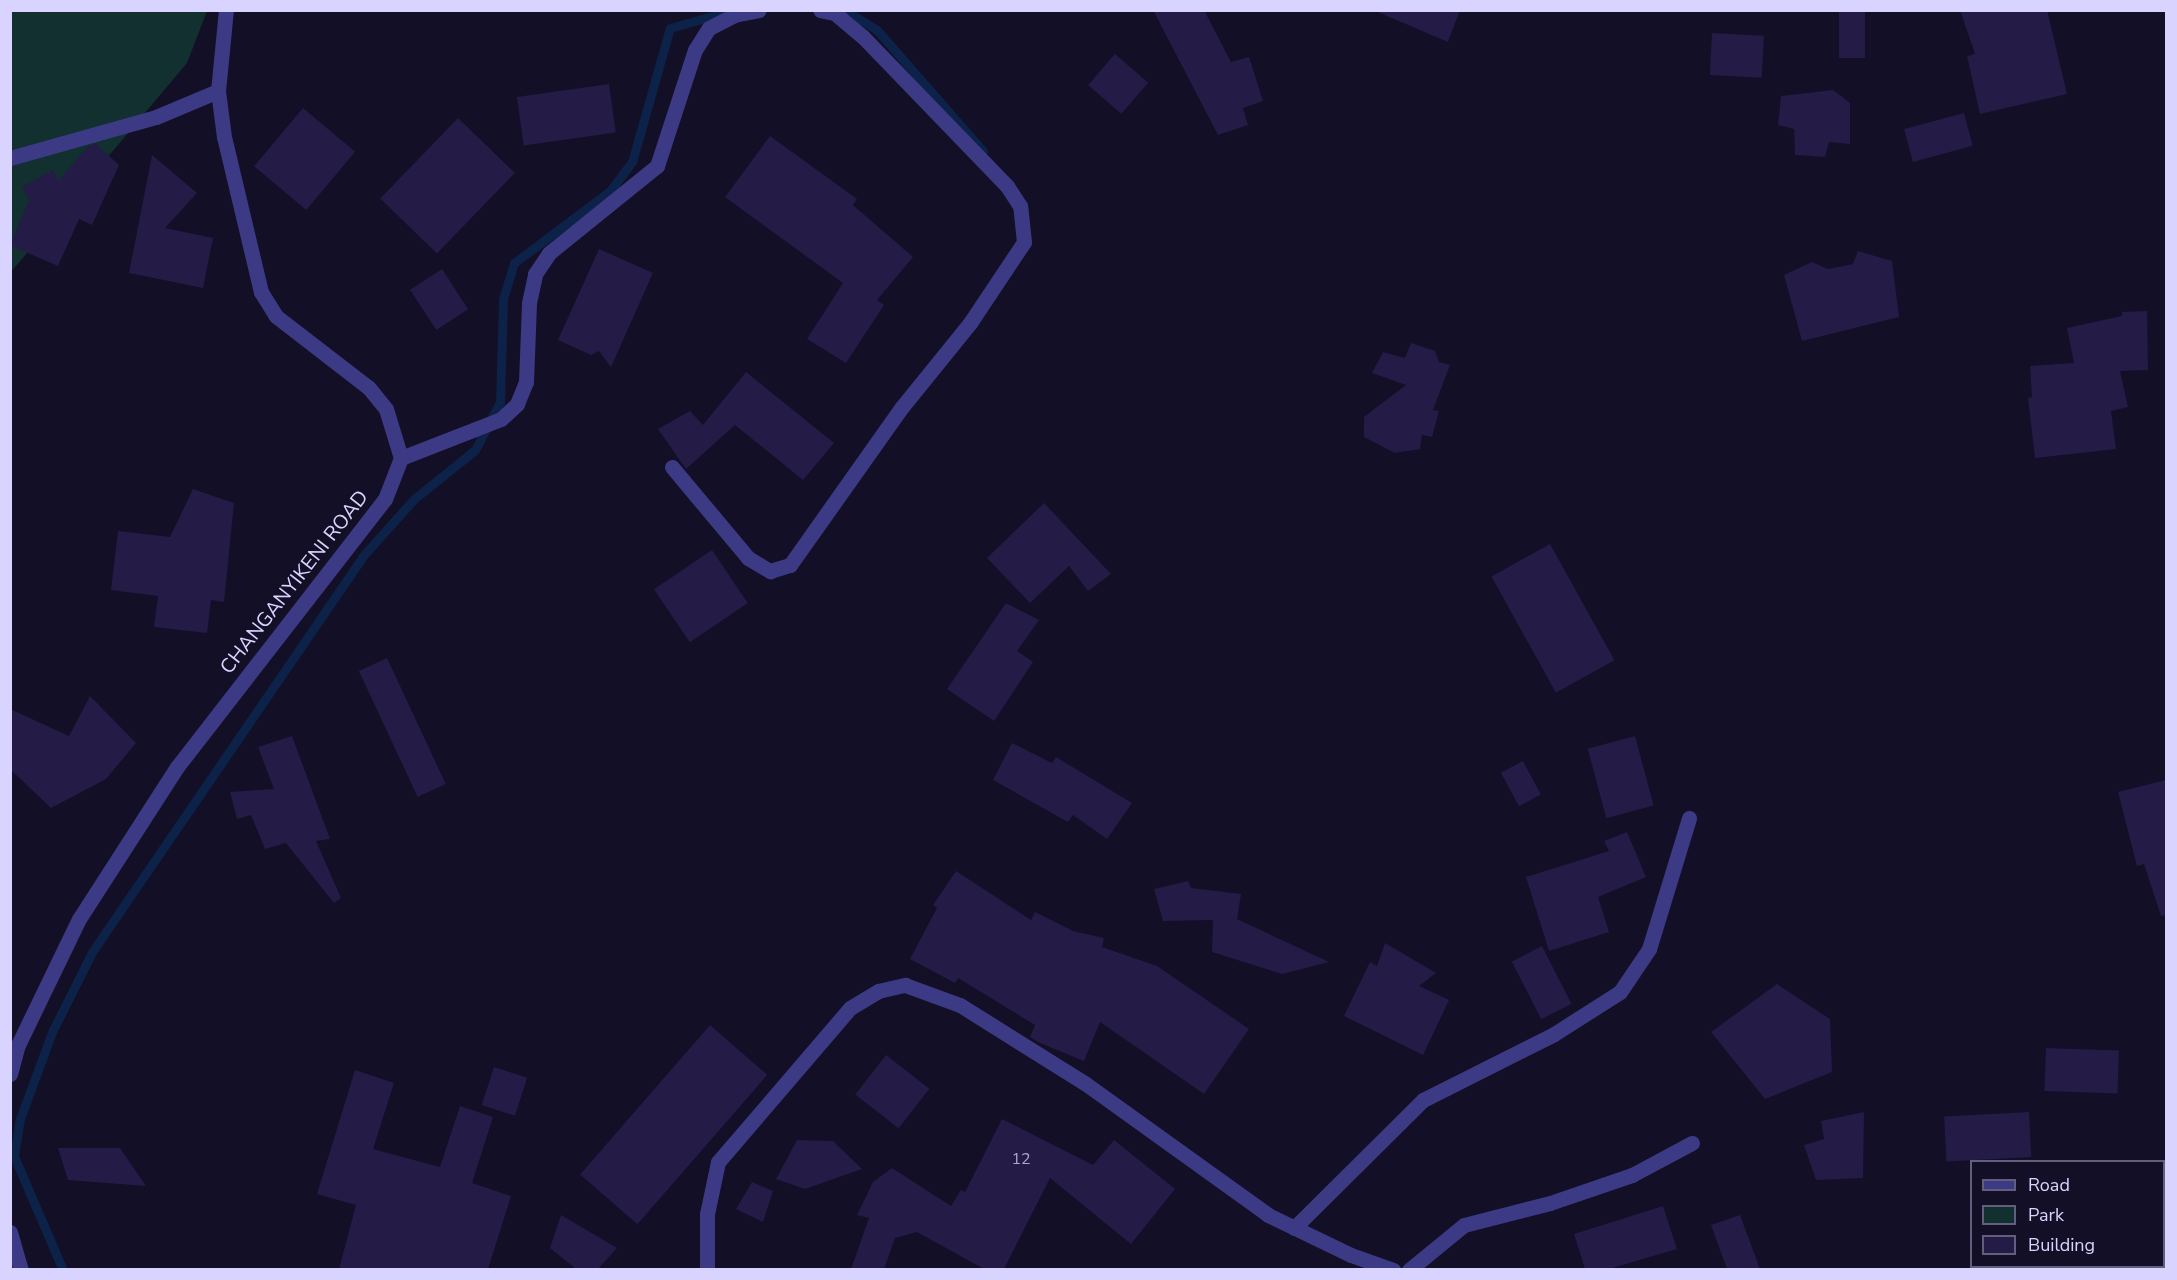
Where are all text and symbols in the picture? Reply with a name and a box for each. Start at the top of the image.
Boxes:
street label: CHANGANYIKENI ROAD [215,485,373,679]
house number: 12 [1011,1149,1031,1169]
legend [1970,1160,2165,1268]
text: Road [2028,1173,2070,1197]
text: Park [2028,1203,2064,1227]
text: Building [2028,1233,2095,1257]

